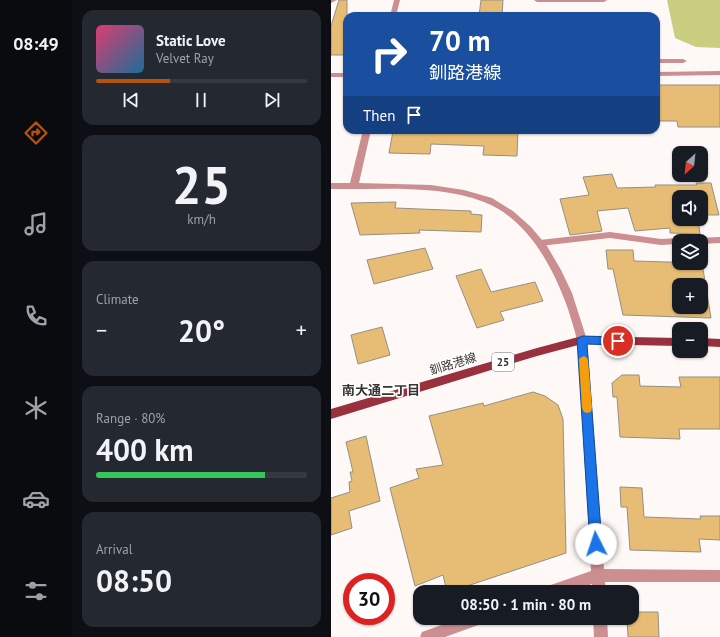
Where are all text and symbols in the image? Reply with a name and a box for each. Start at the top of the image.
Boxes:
text: 70 m [429,22,490,59]
icon: right [363,28,415,80]
text: Static Love [156,31,226,50]
text: 08:49 [13,32,59,55]
text: Velvet Ray [156,50,214,67]
text: 釧路港線 [429,61,501,84]
icon: previous [120,89,142,111]
icon: pause [190,89,212,111]
icon: next [261,89,283,111]
icon: arrive [403,104,425,126]
text: Then [363,106,395,125]
icon: directions [22,119,50,147]
north arrow [672,146,708,182]
map controls [672,146,708,358]
text: 25 [172,151,231,218]
button: sound [672,190,708,226]
icon: music [22,210,50,238]
text: km/h [187,211,216,228]
button: layers [672,234,708,270]
button: + [672,278,708,314]
text: Climate [96,291,139,308]
icon: phone [22,302,50,330]
text: 20° [178,311,225,350]
text: − [96,316,107,344]
text: + [296,316,307,344]
button: − [672,322,708,358]
pin [601,324,635,358]
icon: arrive [607,330,629,352]
street label: 釧路港線 [428,349,478,378]
road number: 25 [492,353,514,371]
district label: 南大通二丁目 [342,382,420,399]
icon: climate [22,394,50,422]
text: Range · 80% [96,410,165,427]
text: 400 km [96,430,194,469]
icon: car [22,485,50,513]
position arrow [575,523,617,565]
text: Arrival [96,541,132,558]
text: 08:50 [96,561,172,600]
speed limit sign: 30 [343,573,395,625]
icon: filters [22,577,50,605]
text: 08:50 · 1 min · 80 m [461,595,591,614]

